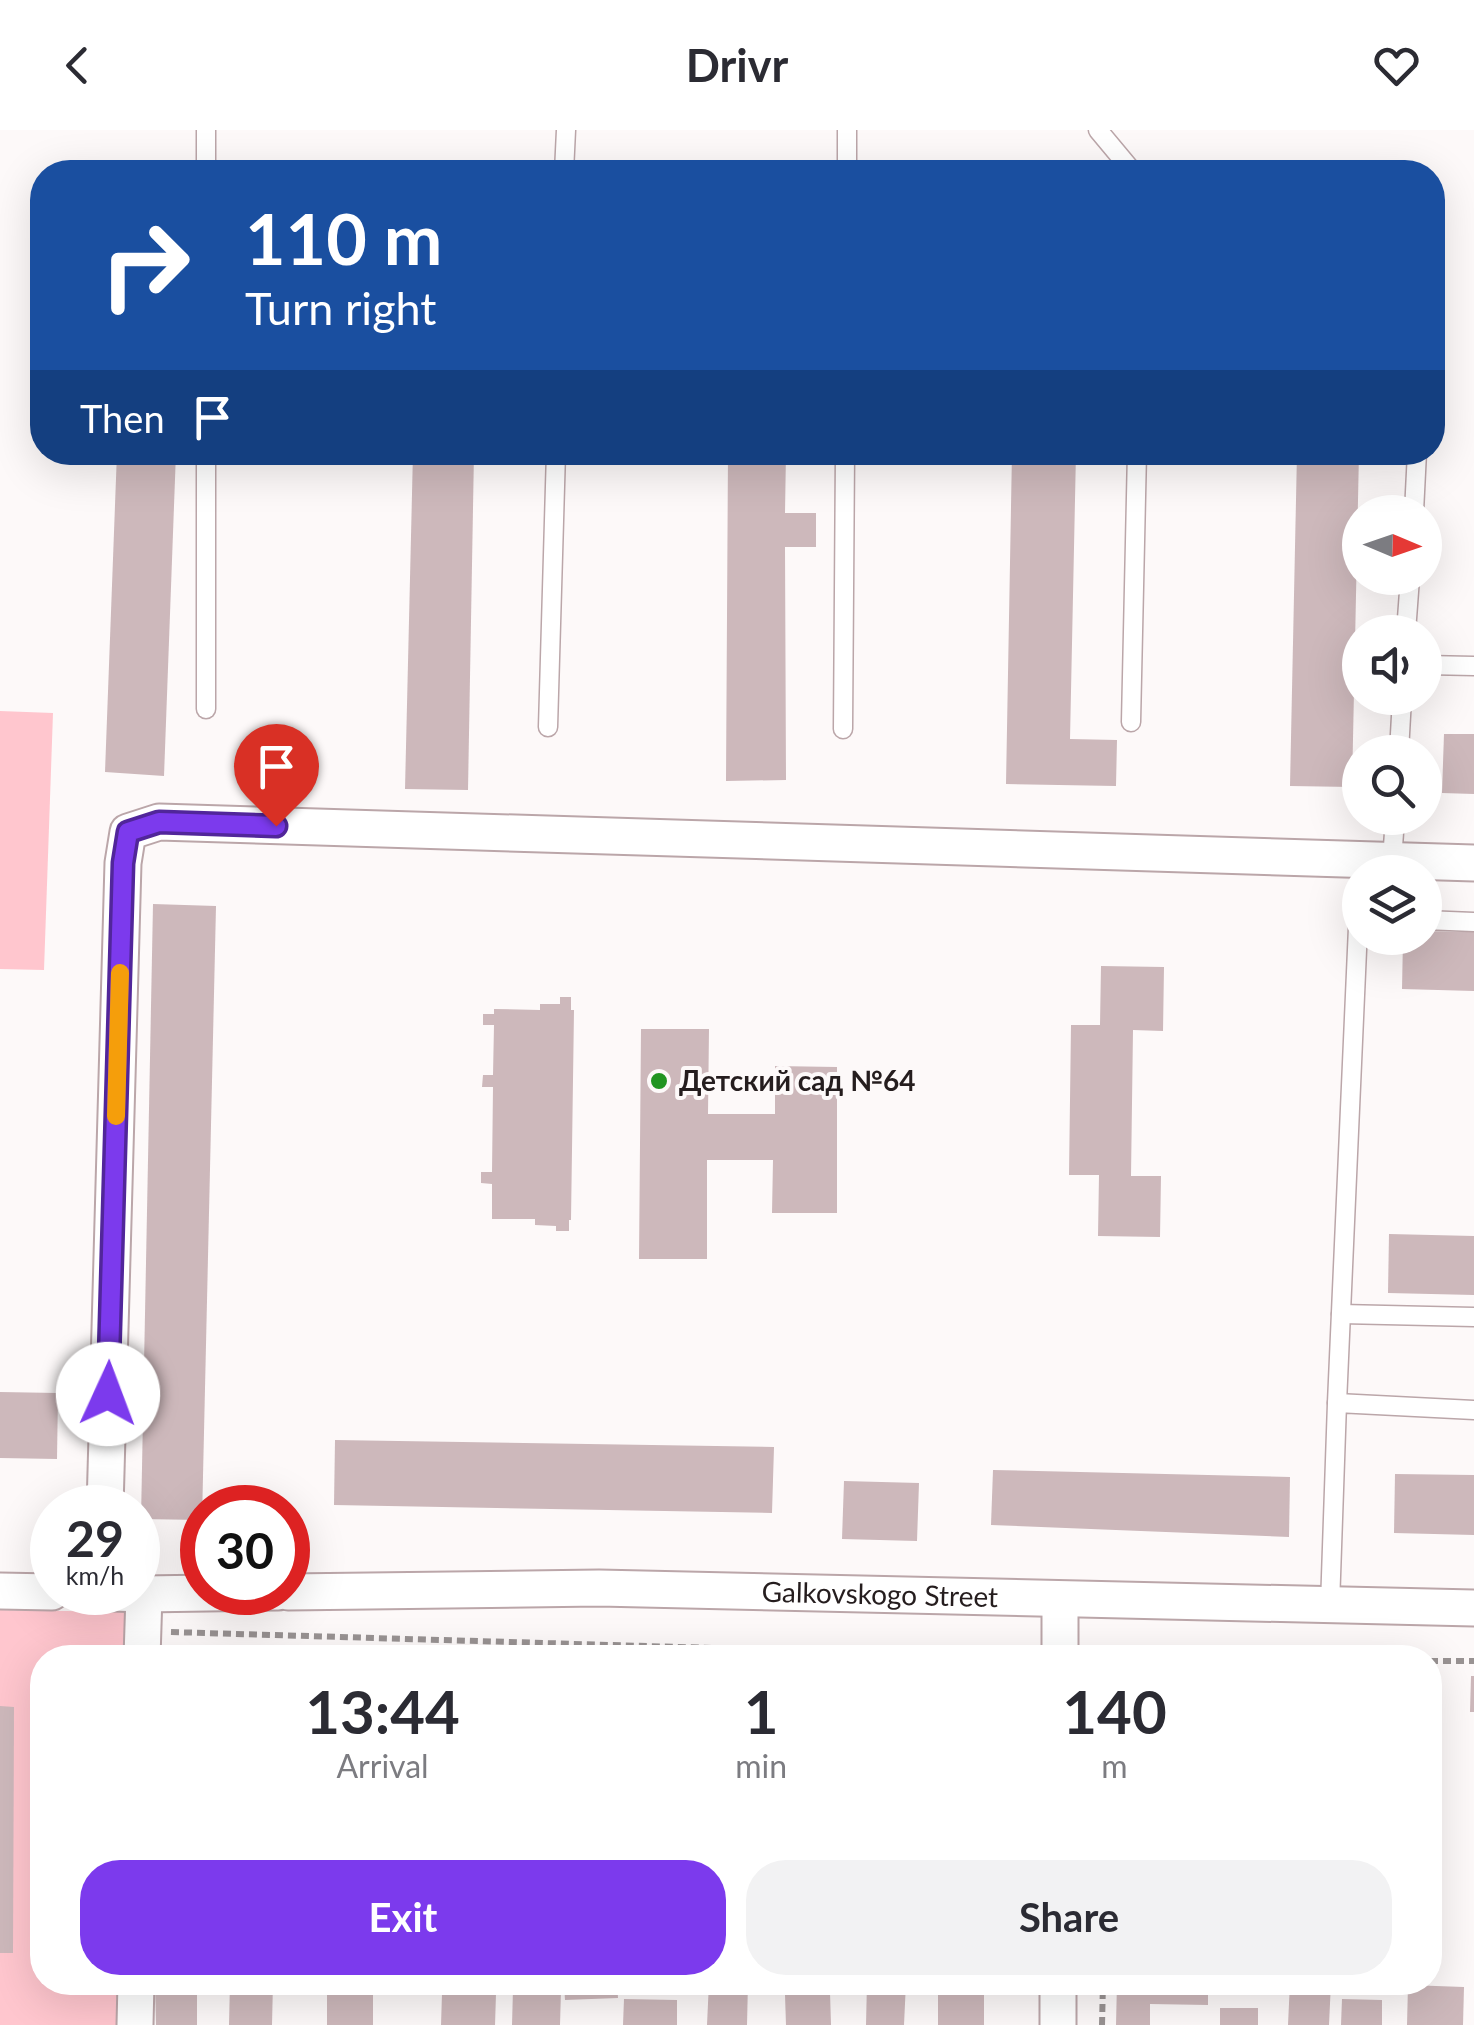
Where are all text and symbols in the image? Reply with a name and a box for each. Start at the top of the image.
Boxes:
icon: back [50,38,105,93]
text: Drivr [686,38,788,92]
icon: heart [1369,38,1424,93]
text: 110 m [245,196,442,280]
icon: right [80,200,210,330]
text: Turn right [245,281,436,335]
icon: arrive [185,390,240,445]
text: Then [80,395,165,441]
north arrow [1342,495,1442,595]
map controls [1342,495,1442,955]
button: sound [1342,615,1442,715]
pin [234,724,319,827]
button: search [1342,735,1442,835]
icon: arrive [249,739,304,794]
button: layers [1342,855,1442,955]
place label: Детский сад №64 [679,1063,916,1097]
marker: Детский сад №64 [648,1070,670,1092]
position arrow [56,1342,160,1446]
speed limit sign: 30 [180,1485,310,1615]
text: 29 [66,1508,124,1568]
text: km/h [66,1560,124,1590]
street label: Galkovskogo Street [761,1574,999,1613]
text: 13:44 [305,1675,460,1747]
text: 1 [744,1675,779,1747]
text: 140 [1062,1675,1167,1747]
text: Arrival [336,1746,429,1785]
text: min [735,1746,787,1785]
text: m [1101,1746,1128,1785]
button: Exit [80,1860,726,1975]
button: Share [746,1860,1392,1975]

